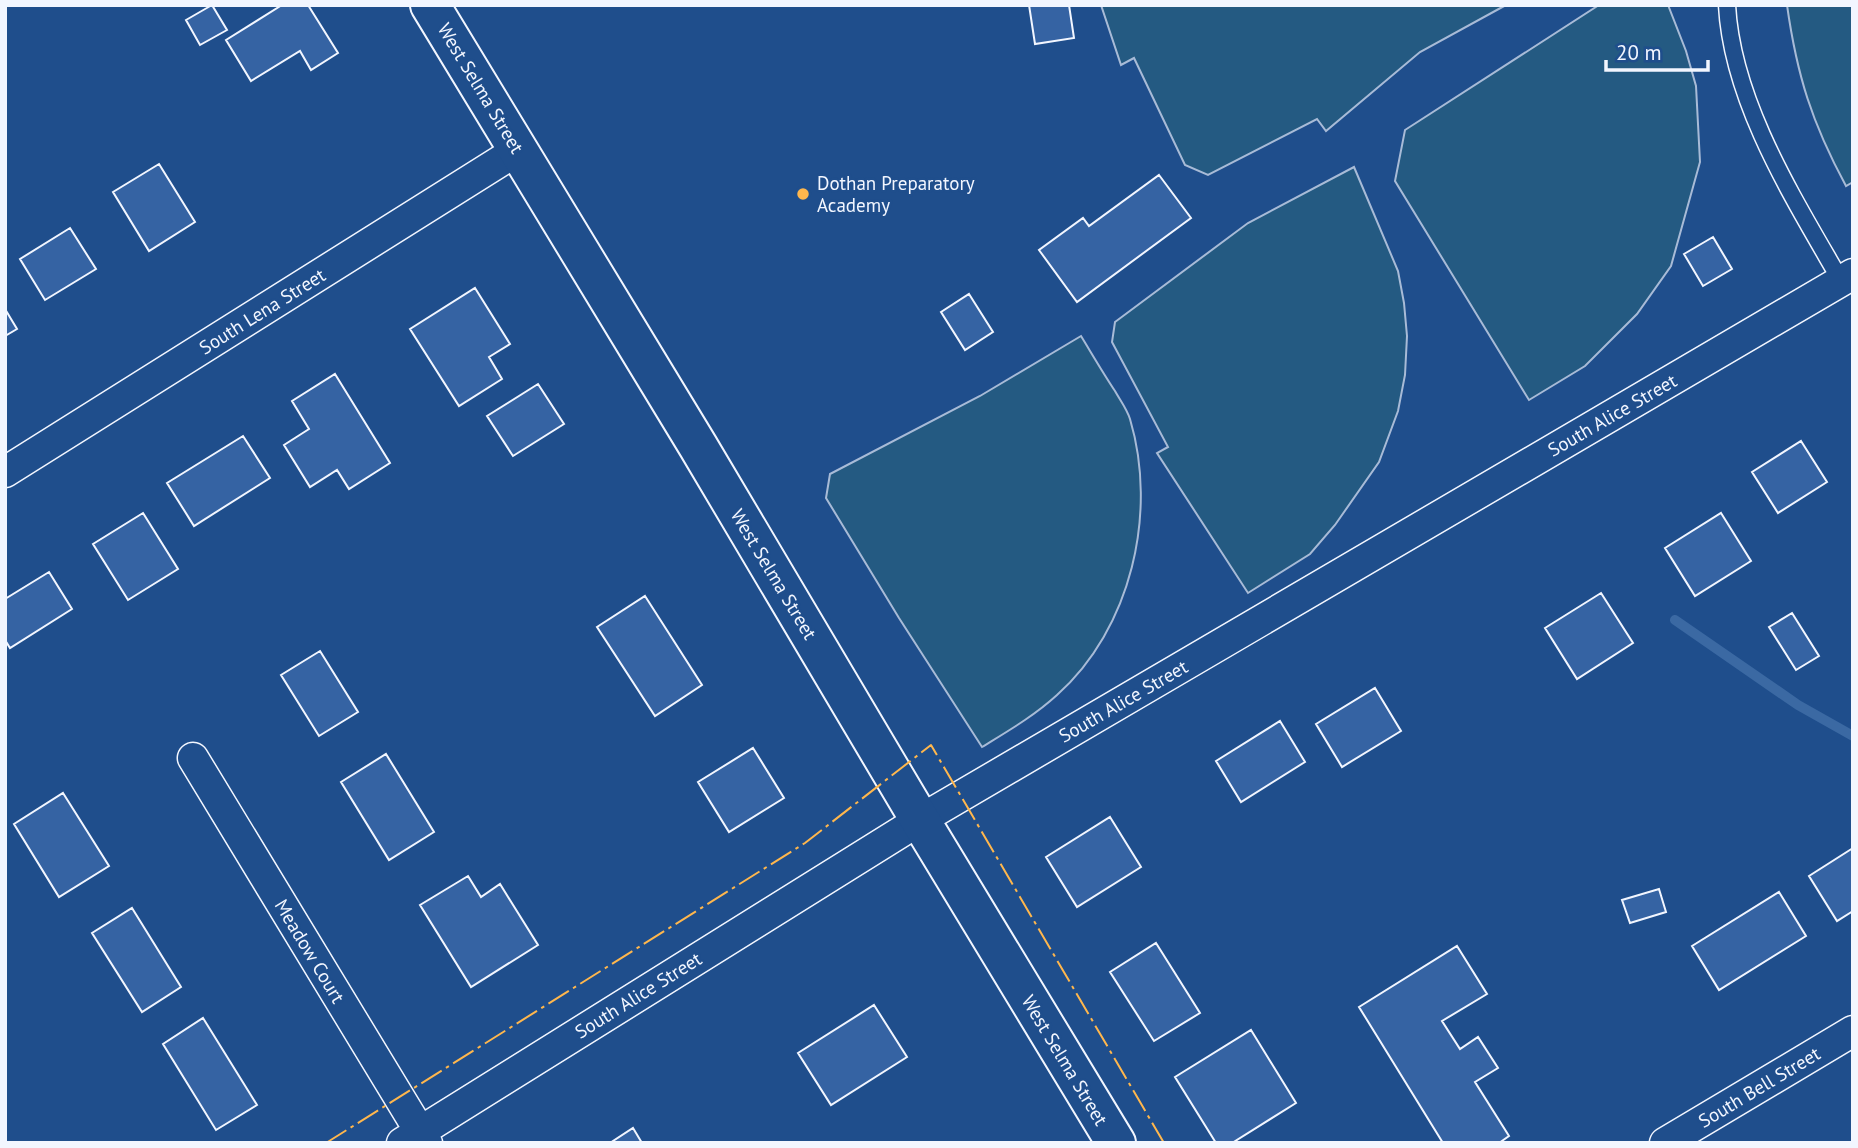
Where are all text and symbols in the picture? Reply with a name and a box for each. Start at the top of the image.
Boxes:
street label: West Selma Street [433,18,530,158]
scale bar [1606,28,1708,72]
text: 20 m [1616,39,1662,66]
place label: Dothan Preparatory Academy [817,171,975,217]
marker: Dothan Preparatory Academy [795,186,811,202]
street label: South Lena Street [194,262,330,359]
street label: South Alice Street [1543,368,1681,462]
street label: West Selma Street [726,504,823,644]
street label: South Alice Street [1054,654,1192,748]
street label: Meadow Court [270,895,351,1008]
street label: South Alice Street [570,946,706,1044]
street label: West Selma Street [1017,990,1114,1130]
street label: South Bell Street [1694,1041,1825,1133]

